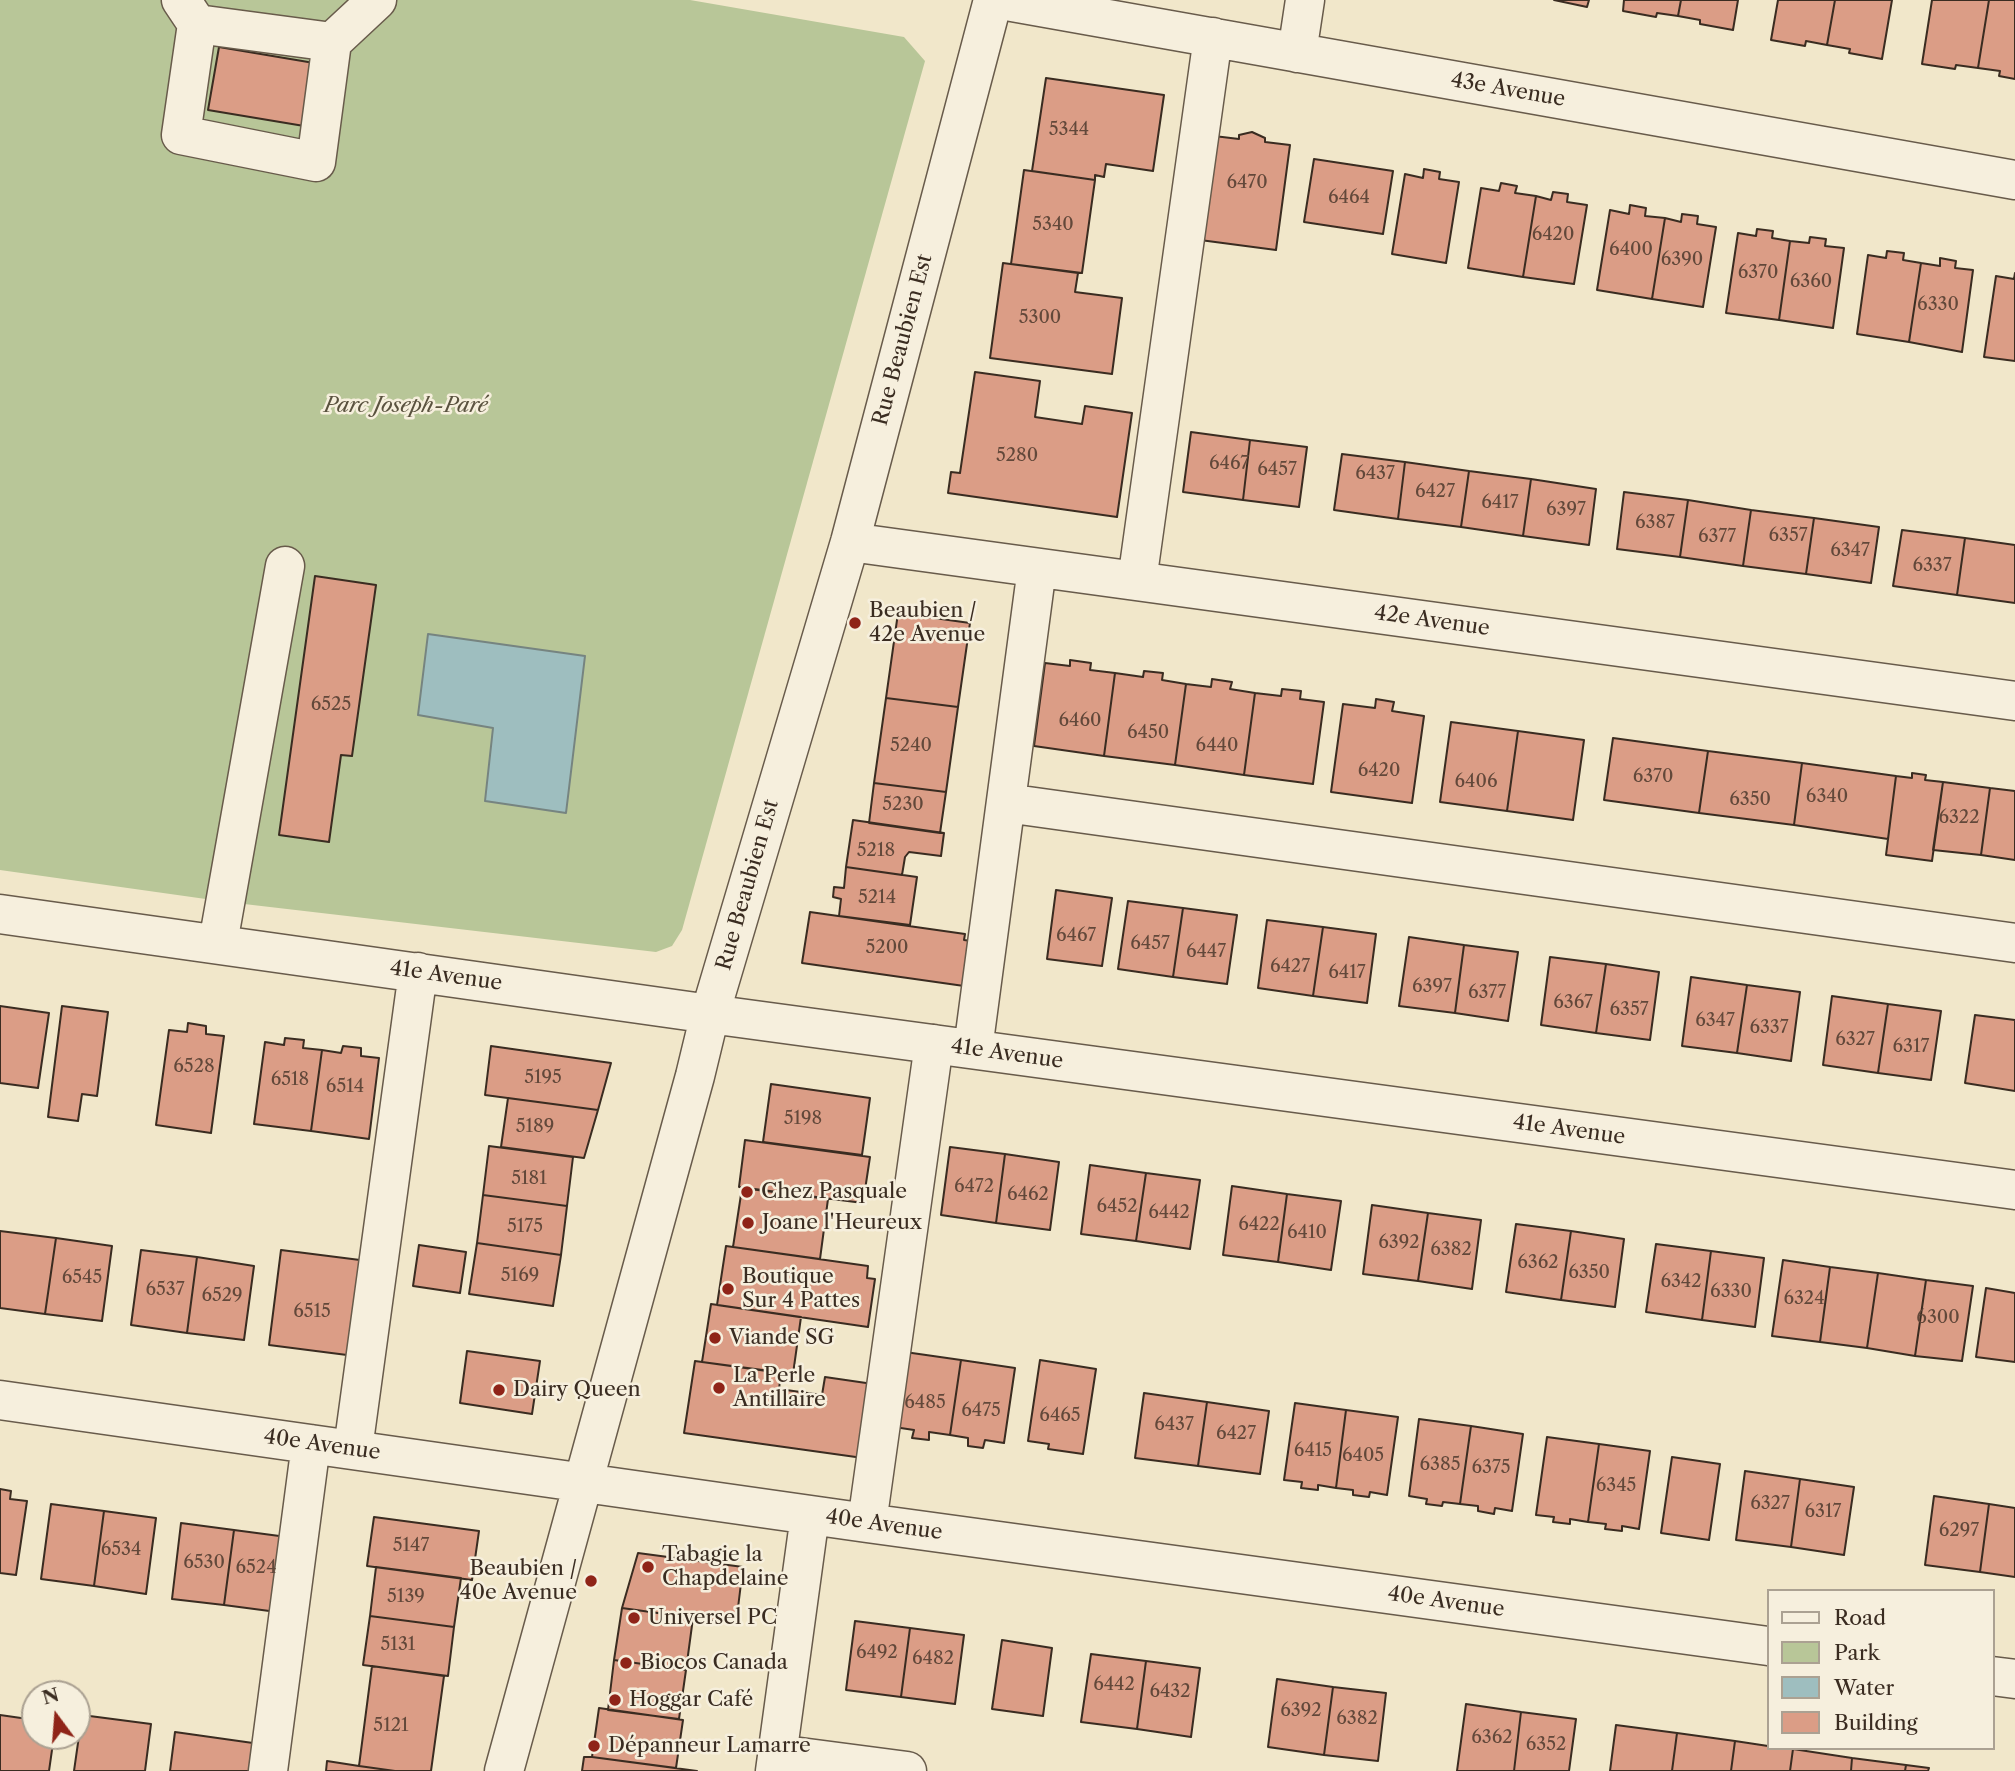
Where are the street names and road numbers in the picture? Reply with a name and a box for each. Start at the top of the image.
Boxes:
street label: 43e Avenue [1449,68,1567,112]
street label: Rue Beaubien Est [868,251,938,429]
street label: 42e Avenue [1373,600,1491,642]
street label: Rue Beaubien Est [712,797,784,973]
street label: 41e Avenue [388,956,504,996]
street label: 41e Avenue [949,1034,1065,1074]
street label: 41e Avenue [1511,1110,1627,1150]
street label: 40e Avenue [262,1424,382,1466]
street label: 40e Avenue [824,1504,944,1546]
street label: 40e Avenue [1386,1581,1506,1623]

